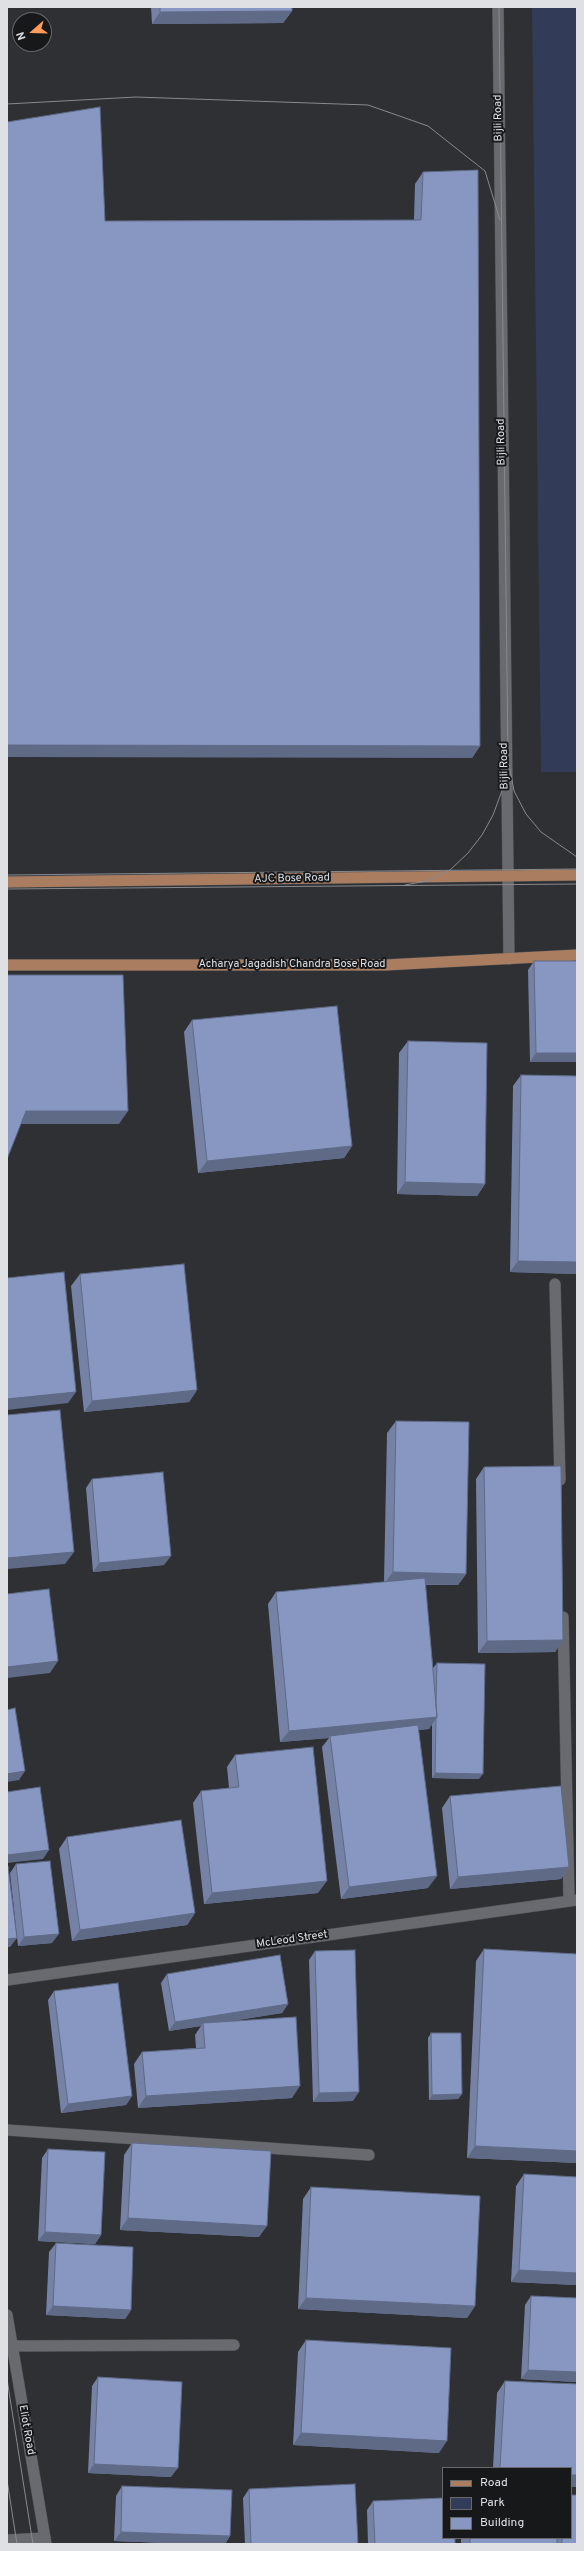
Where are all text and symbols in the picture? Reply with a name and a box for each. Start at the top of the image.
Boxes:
north arrow [12,12,52,52]
text: N [14,30,30,42]
street label: Bijli Road [492,94,506,142]
street label: Bijli Road [495,418,509,466]
street label: Bijli Road [498,742,512,790]
street label: AJC Bose Road [254,872,330,886]
street label: Acharya Jagadish Chandra Bose Road [198,958,386,972]
street label: McLeod Street [255,1928,329,1952]
street label: Eliot Road [15,2404,37,2456]
legend [442,2467,572,2539]
text: Road [480,2475,508,2491]
text: Park [480,2495,505,2511]
text: Building [480,2515,524,2531]

